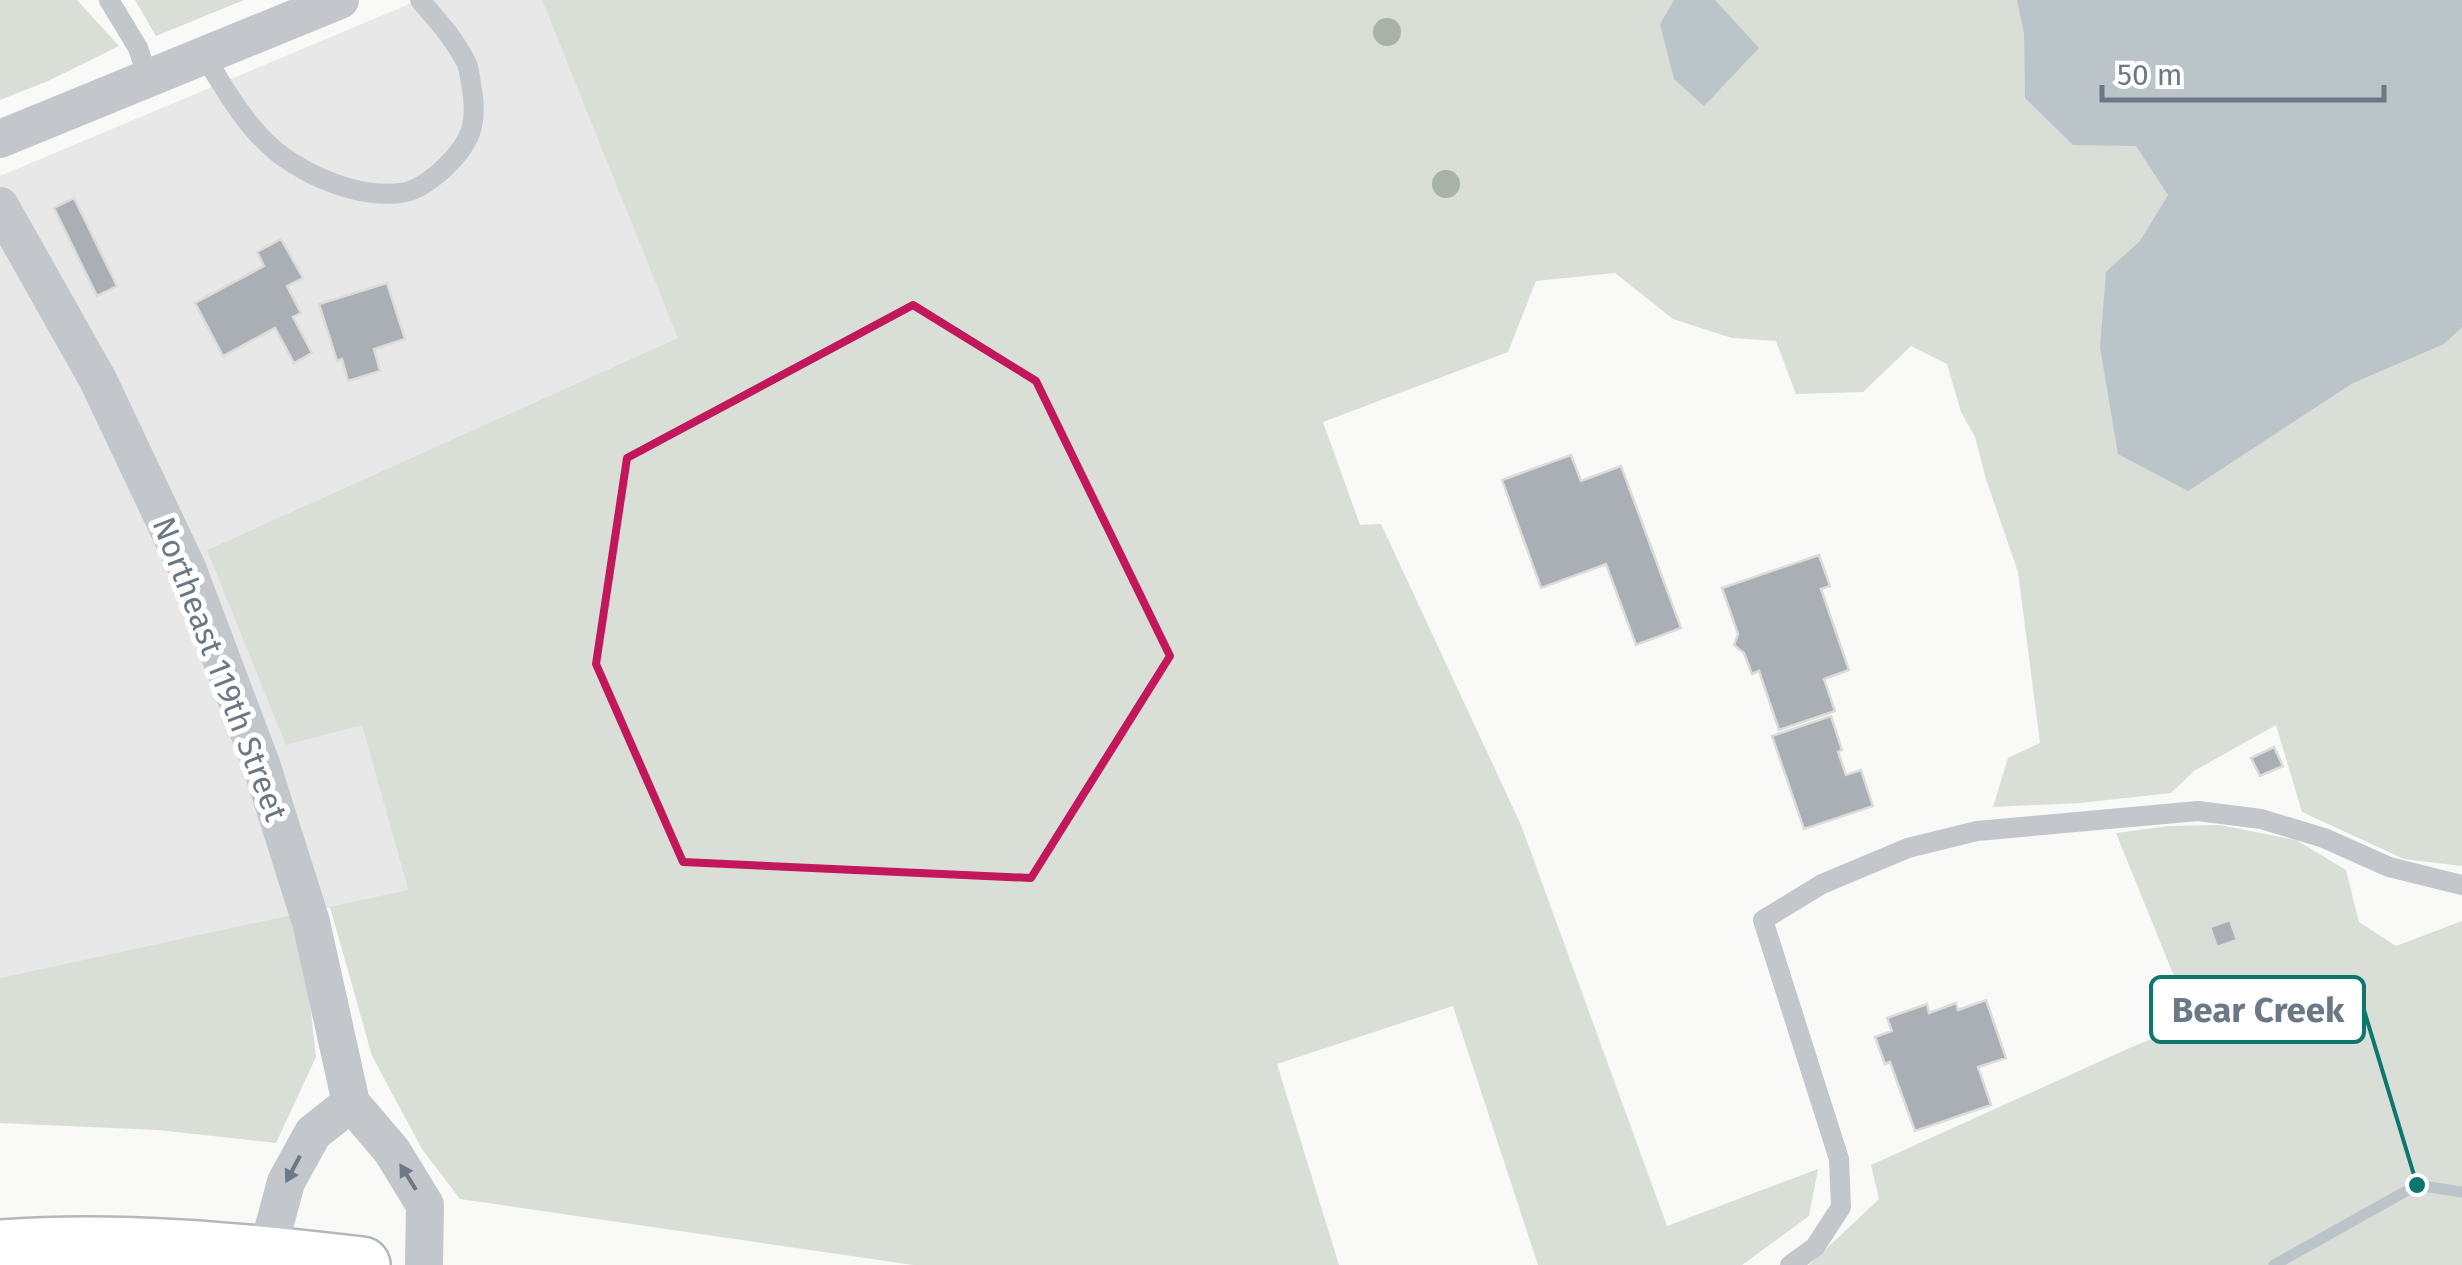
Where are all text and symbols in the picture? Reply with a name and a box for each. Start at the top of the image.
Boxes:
scale bar [2102,40,2384,102]
text: 50 m [2117,57,2182,93]
street label: Northeast 119th Street [145,512,296,827]
callout: Bear Creek [2151,977,2364,1042]
text: Bear Creek [2172,989,2345,1031]
one-way arrow [285,1154,302,1183]
one-way arrow [399,1163,417,1190]

